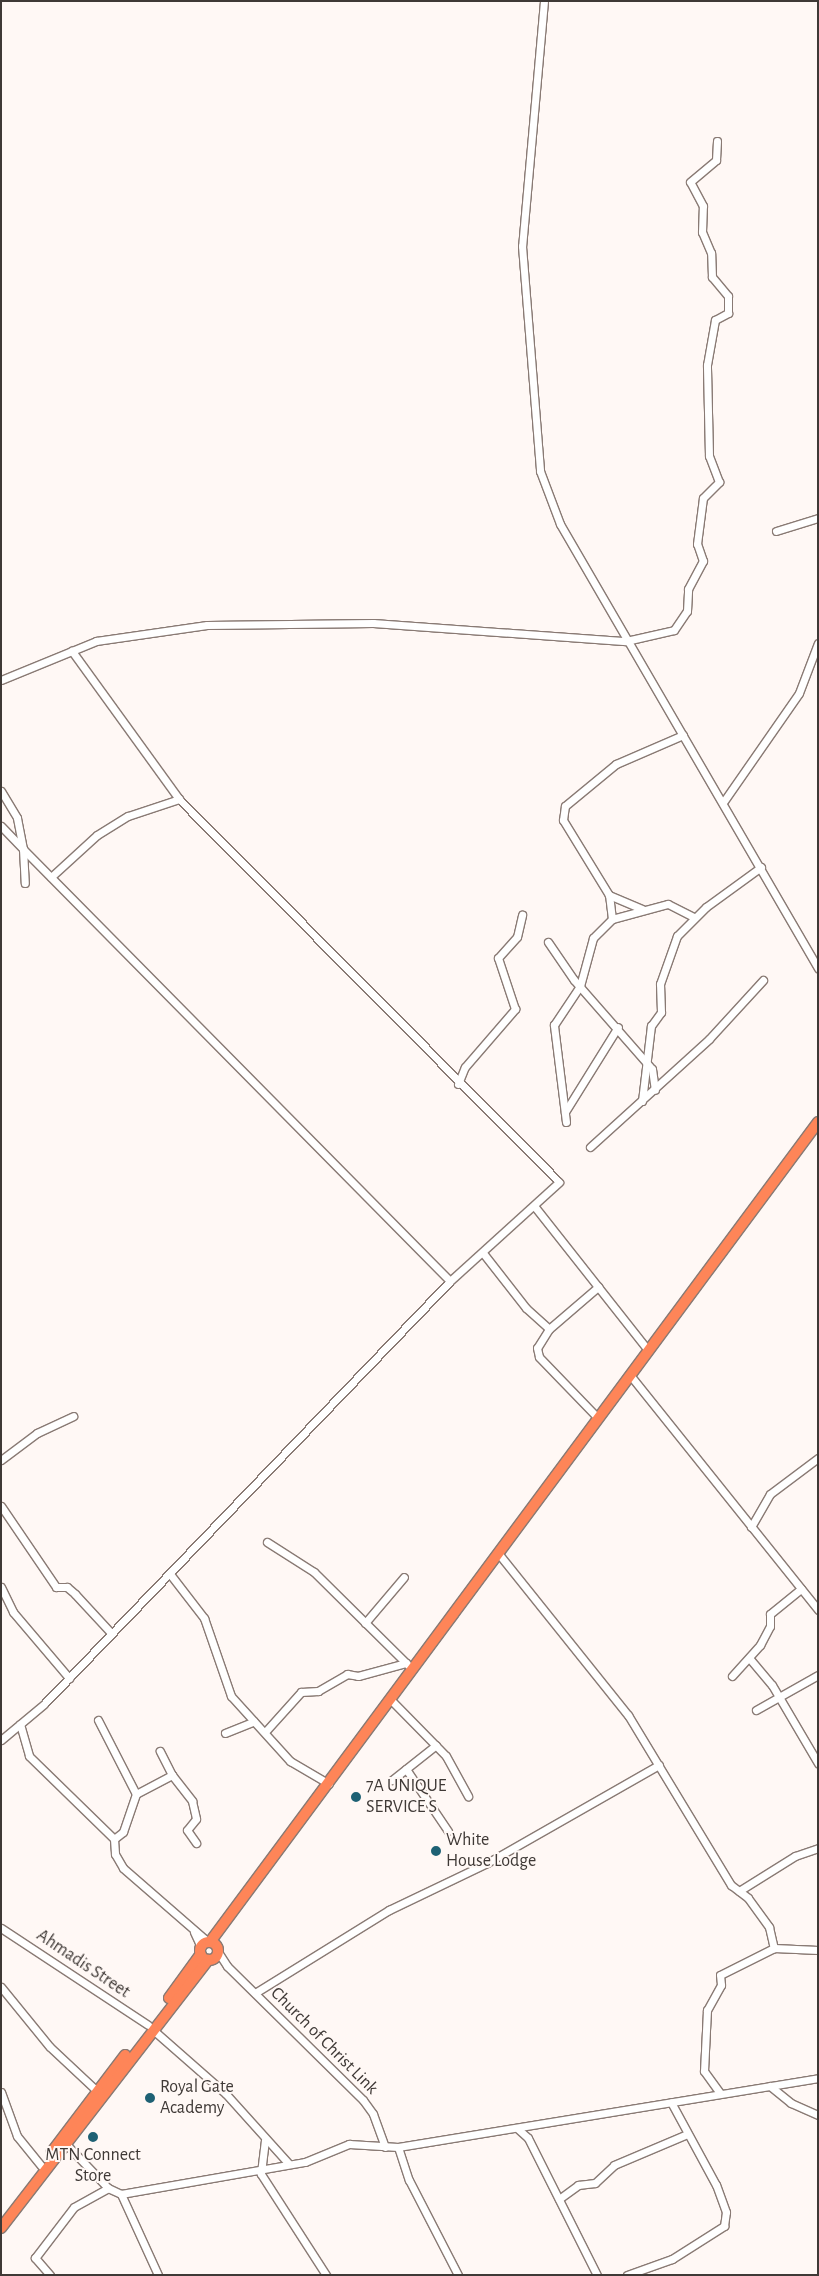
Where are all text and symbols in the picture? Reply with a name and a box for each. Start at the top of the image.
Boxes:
place label: 7A UNIQUE SERVICE S [366,1776,446,1818]
marker: 7A UNIQUE SERVICE S [350,1791,362,1803]
place label: White House Lodge [446,1830,536,1872]
marker: White House Lodge [430,1845,442,1857]
street label: Ahmadis Street [32,1925,134,2003]
street label: Church of Christ Link [266,1983,382,2099]
place label: Royal Gate Academy [160,2077,234,2120]
marker: Royal Gate Academy [144,2092,156,2104]
marker: MTN Connect Store [87,2131,99,2143]
place label: MTN Connect Store [45,2145,141,2188]

